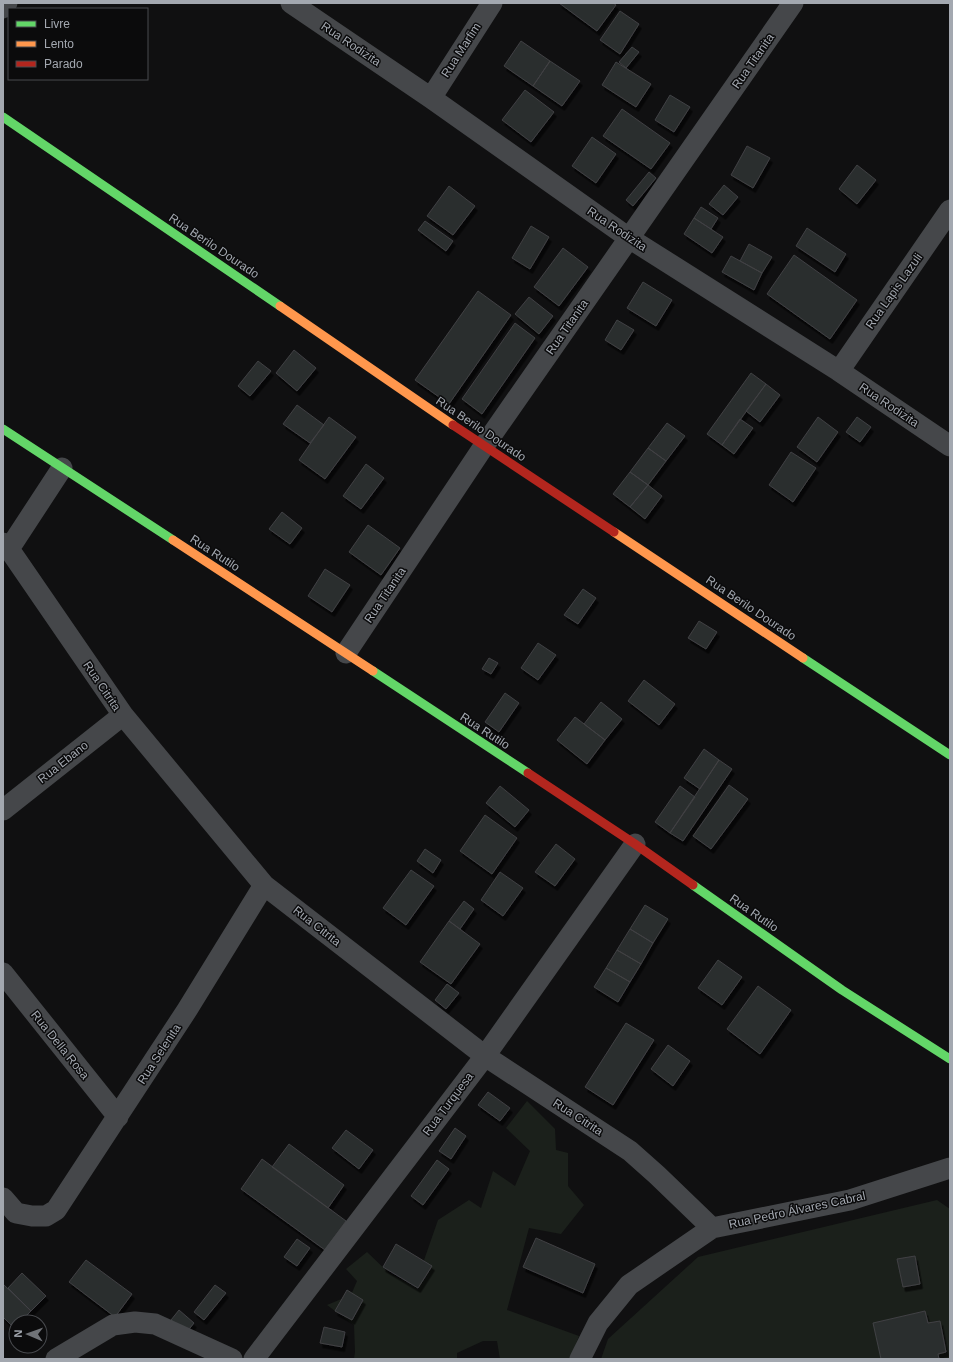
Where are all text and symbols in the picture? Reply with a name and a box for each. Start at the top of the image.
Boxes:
legend [8,8,148,80]
text: Livre [44,17,70,31]
street label: Rua Rodizita [319,19,384,69]
street label: Rua Marfim [438,20,484,80]
street label: Rua Titanita [729,30,777,91]
text: Lento [44,37,74,51]
text: Parado [44,57,83,71]
street label: Rua Rodizita [585,204,650,254]
street label: Rua Berilo Dourado [166,211,262,281]
street label: Rua Lapis Lazuli [863,251,925,331]
street label: Rua Titanita [543,296,591,357]
street label: Rua Rodizita [857,380,922,430]
street label: Rua Berilo Dourado [433,394,529,464]
street label: Rua Rutilo [188,532,243,574]
street label: Rua Titanita [361,564,409,625]
street label: Rua Berilo Dourado [703,573,799,643]
street label: Rua Citrita [80,659,124,714]
street label: Rua Rutilo [458,710,513,752]
street label: Rua Ebano [35,738,91,786]
street label: Rua Rutilo [727,891,781,935]
street label: Rua Citrita [290,903,344,949]
street label: Rua Della Rosa [28,1008,92,1082]
street label: Rua Selenita [134,1021,184,1087]
street label: Rua Turquesa [420,1069,476,1138]
street label: Rua Citrita [550,1096,606,1138]
street label: Rua Pedro Álvares Cabral [727,1188,867,1231]
north arrow [8,1314,48,1354]
text: N [12,1329,24,1338]

